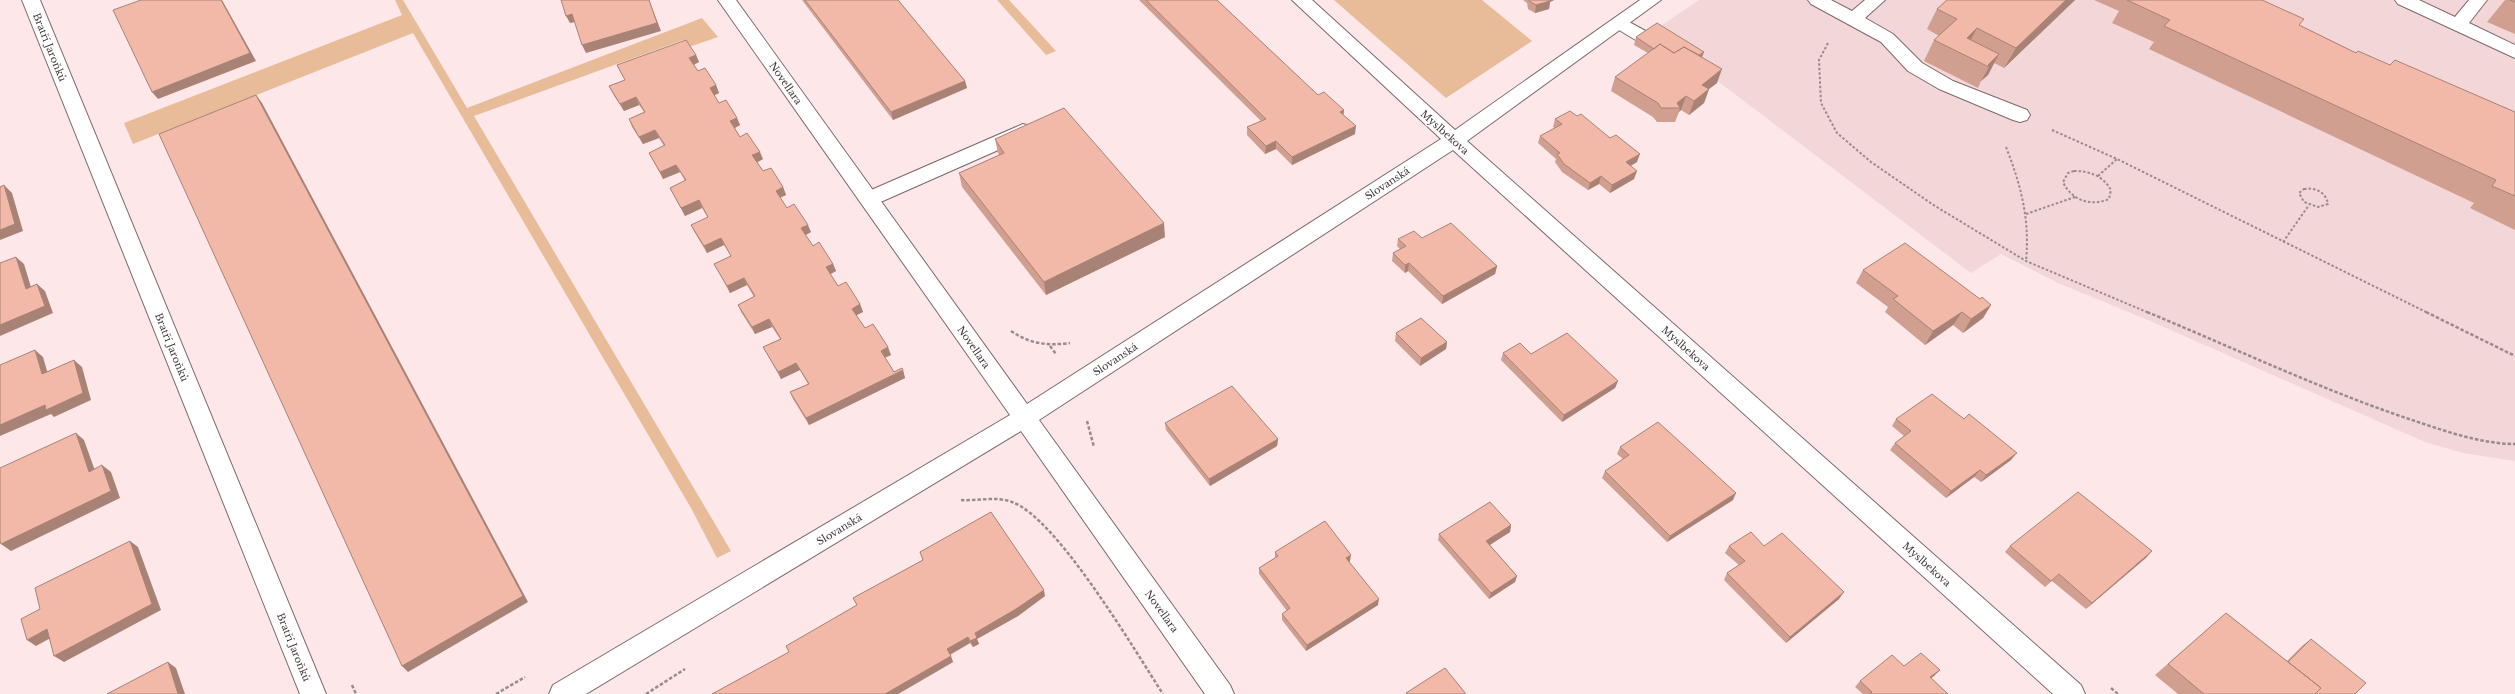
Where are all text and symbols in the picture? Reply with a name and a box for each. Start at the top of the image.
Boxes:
street label: Bratří Jaroňků [30,11,69,84]
street label: Novellara [766,59,805,107]
street label: Myslbekova [1418,107,1472,158]
street label: Slovanská [1362,164,1412,203]
street label: Bratří Jaroňků [152,311,191,384]
street label: Novellara [954,323,993,371]
street label: Myslbekova [1659,323,1713,374]
street label: Slovanská [1090,340,1140,379]
street label: Slovanská [814,511,865,548]
street label: Myslbekova [1900,539,1954,590]
street label: Novellara [1142,588,1182,635]
street label: Bratří Jaroňků [274,611,313,684]

